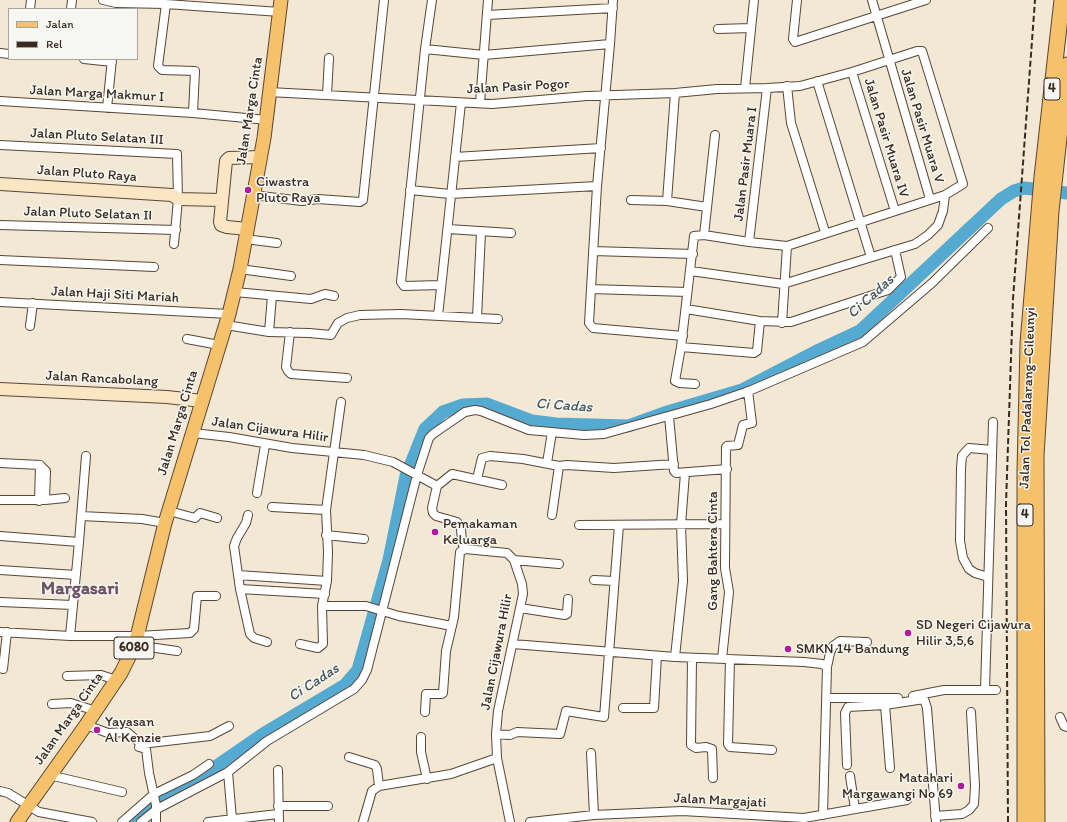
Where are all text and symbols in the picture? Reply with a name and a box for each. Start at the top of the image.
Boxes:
legend [8,8,138,60]
text: Jalan [46,17,74,31]
text: Rel [46,37,62,51]
street label: Jalan Marga Cinta [233,56,267,166]
street label: Jalan Pasir Muara V [897,67,947,185]
street label: Jalan Pasir Pogor [466,76,570,98]
street label: Jalan Pasir Muara IV [860,77,912,199]
road number: 4 [1044,78,1060,100]
street label: Jalan Marga Makmur I [29,82,165,106]
street label: Jalan Pasir Muara I [731,106,761,222]
street label: Jalan Pluto Selatan III [30,125,164,149]
street label: Jalan Pluto Raya [37,162,137,186]
place label: Ciwastra Pluto Raya [256,174,320,206]
marker: Ciwastra Pluto Raya [243,185,253,195]
street label: Jalan Pluto Selatan II [24,203,152,225]
water label: Ci Cadas [844,271,898,323]
street label: Jalan Haji Siti Mariah [51,283,179,307]
street label: Jalan Tol Padalarang–Cileunyi [1016,307,1040,489]
street label: Jalan Rancabolang [45,368,159,390]
street label: Jalan Marga Cinta [154,368,202,478]
water label: Ci Cadas [535,395,593,417]
street label: Jalan Cijawura Hilir [211,413,329,447]
street label: Gang Bahtera Cinta [705,491,721,611]
road number: 4 [1017,504,1033,526]
place label: Pemakaman Keluarga [443,516,517,548]
marker: Pemakaman Keluarga [430,527,440,537]
district label: Margasari [41,578,119,600]
street label: Jalan Cijawura Hilir [478,593,516,711]
place label: SD Negeri Cijawura Hilir 3,5,6 [916,617,1031,650]
marker: SD Negeri Cijawura Hilir 3,5,6 [903,628,913,638]
road number: 6080 [114,637,154,659]
place label: SMKN 14 Bandung [796,641,909,657]
marker: SMKN 14 Bandung [783,644,793,654]
water label: Ci Cadas [285,660,343,706]
street label: Jalan Marga Cinta [31,670,107,768]
place label: Yayasan Al Kenzie [105,714,161,746]
marker: Yayasan Al Kenzie [92,725,102,735]
place label: Matahari Margawangi No 69 [842,770,953,802]
marker: Matahari Margawangi No 69 [956,781,966,791]
street label: Jalan Margajati [673,790,767,812]

